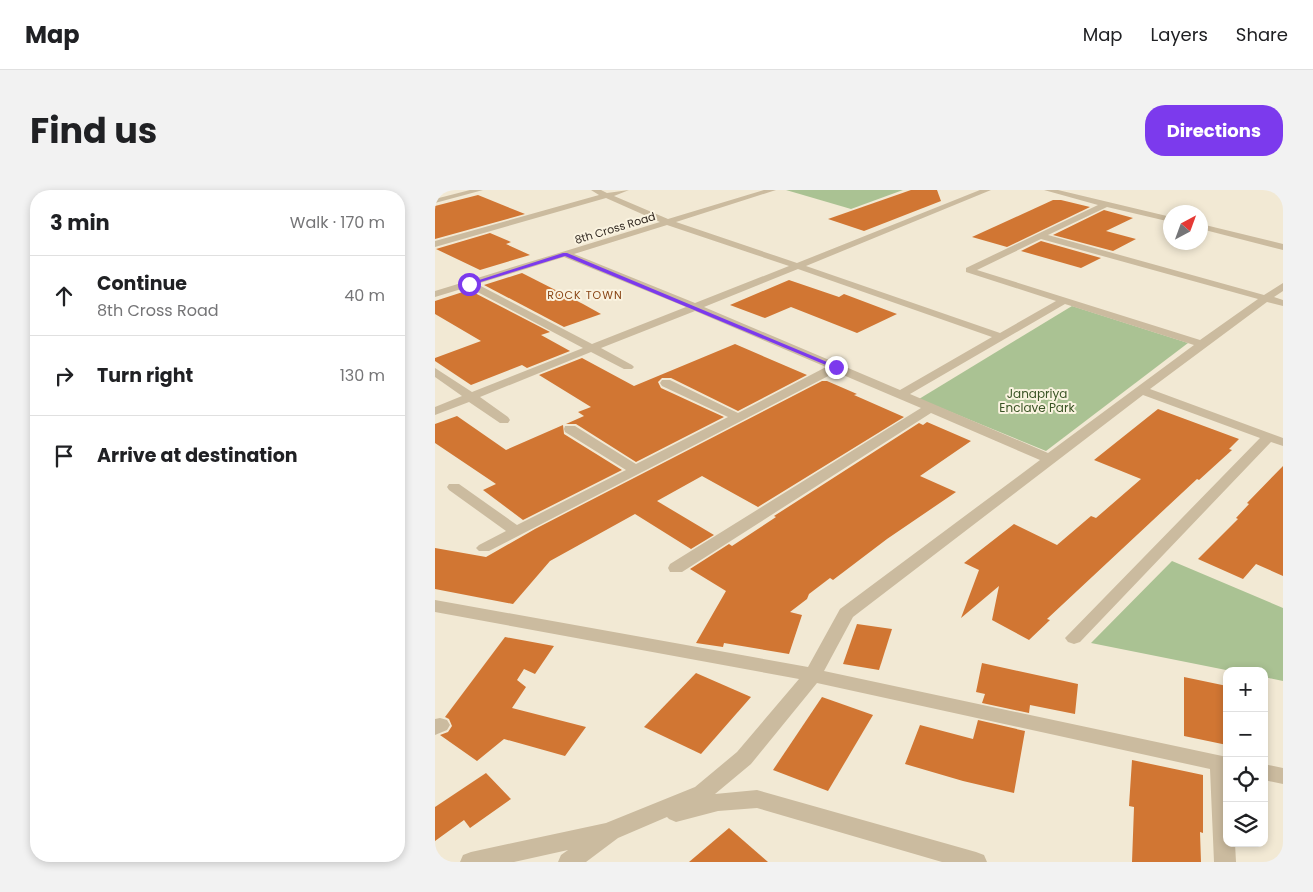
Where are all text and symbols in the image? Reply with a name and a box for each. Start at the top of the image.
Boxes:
text: Map [25,18,80,51]
text: Map [1083,22,1123,47]
text: Layers [1151,22,1208,47]
text: Share [1236,22,1288,47]
button: Directions [1145,105,1283,156]
text: Find us [30,106,157,155]
north arrow [1163,205,1208,250]
text: 3 min [50,208,110,237]
street label: 8th Cross Road [573,208,657,248]
text: Walk · 170 m [290,211,385,234]
text: Continue [97,270,187,297]
route start [458,273,481,296]
icon: ahead [50,282,78,310]
text: 40 m [344,284,385,307]
district label: ROCK TOWN [547,287,623,303]
text: 8th Cross Road [97,299,219,322]
route end [825,356,848,379]
icon: right [50,362,78,390]
text: Turn right [97,362,193,389]
text: 130 m [340,364,385,387]
park label: Janapriya Enclave Park [999,385,1075,416]
icon: arrive [50,442,78,470]
text: Arrive at destination [97,442,298,469]
map controls [1223,667,1268,847]
button: + [1223,667,1268,712]
button: − [1223,712,1268,757]
button: locate [1223,757,1268,802]
button: layers [1223,802,1268,847]

